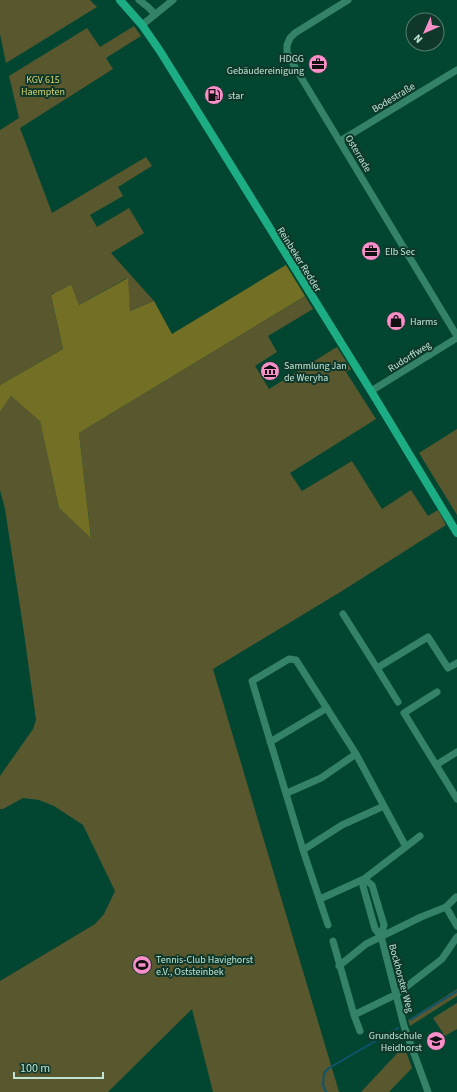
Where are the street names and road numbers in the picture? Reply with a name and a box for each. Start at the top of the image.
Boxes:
street label: Bodestraße [369,79,418,116]
street label: Osterrade [342,132,375,175]
street label: Reinbeker Redder [274,224,325,295]
street label: Rudorffweg [385,338,434,376]
street label: Bockhorster Weg [385,942,417,1014]

